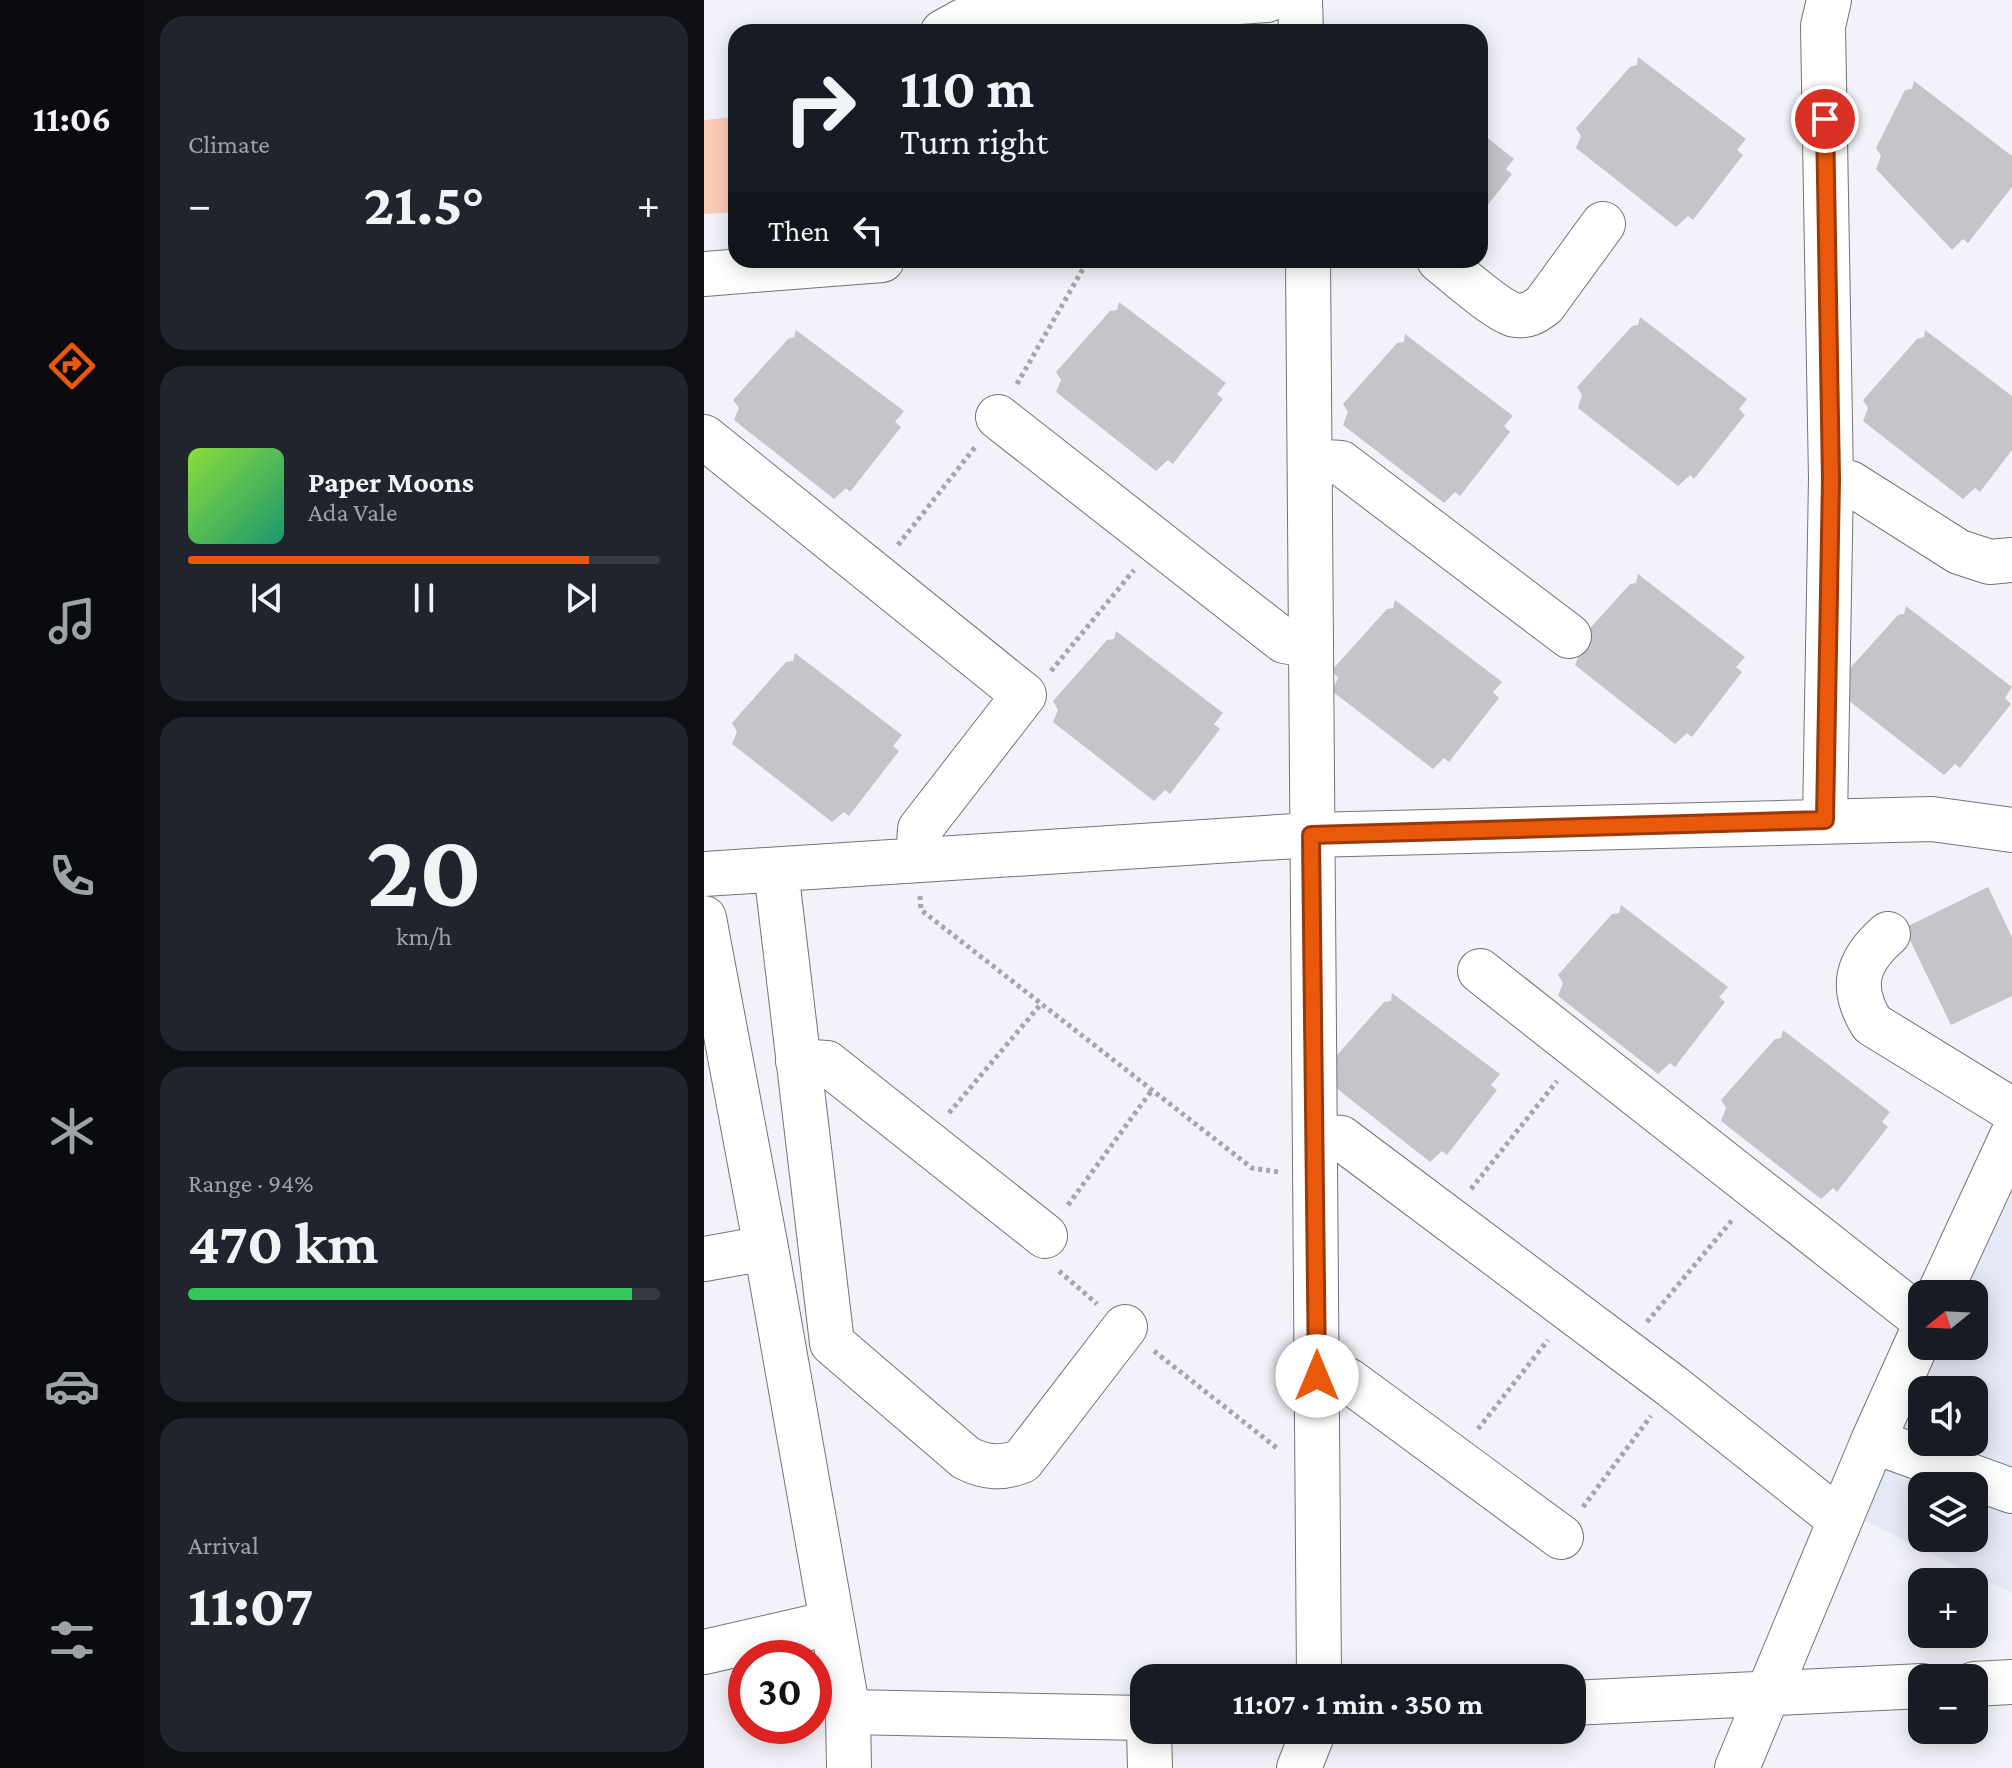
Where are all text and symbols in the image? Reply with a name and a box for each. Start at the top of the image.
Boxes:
icon: right [768,56,872,160]
text: 110 m [900,57,1034,119]
pin [1791,85,1859,153]
icon: arrive [1803,97,1847,141]
text: 11:06 [33,99,111,139]
text: Turn right [900,122,1048,162]
text: Climate [188,130,270,159]
text: 21.5° [363,170,485,237]
text: − [188,180,211,228]
text: + [637,180,660,228]
icon: left [846,208,890,252]
text: Then [768,214,830,247]
icon: directions [44,338,100,394]
text: Paper Moons [308,465,474,498]
text: Ada Vale [308,498,397,527]
icon: previous [245,576,289,620]
icon: pause [402,576,446,620]
icon: next [559,576,603,620]
icon: music [44,593,100,649]
text: 20 [366,812,482,927]
icon: phone [44,848,100,904]
text: km/h [396,922,452,951]
icon: climate [44,1103,100,1159]
text: Range · 94% [188,1169,314,1198]
text: 470 km [188,1209,378,1276]
north arrow [1908,1280,1988,1360]
map controls [1908,1280,1988,1744]
position arrow [1275,1334,1359,1418]
icon: car [44,1358,100,1414]
button: sound [1908,1376,1988,1456]
button: layers [1908,1472,1988,1552]
text: Arrival [188,1531,259,1560]
button: + [1908,1568,1988,1648]
text: 11:07 [188,1571,314,1638]
icon: filters [44,1612,100,1668]
speed limit sign: 30 [728,1640,832,1744]
button: − [1908,1664,1988,1744]
text: 11:07 · 1 min · 350 m [1233,1687,1483,1720]

